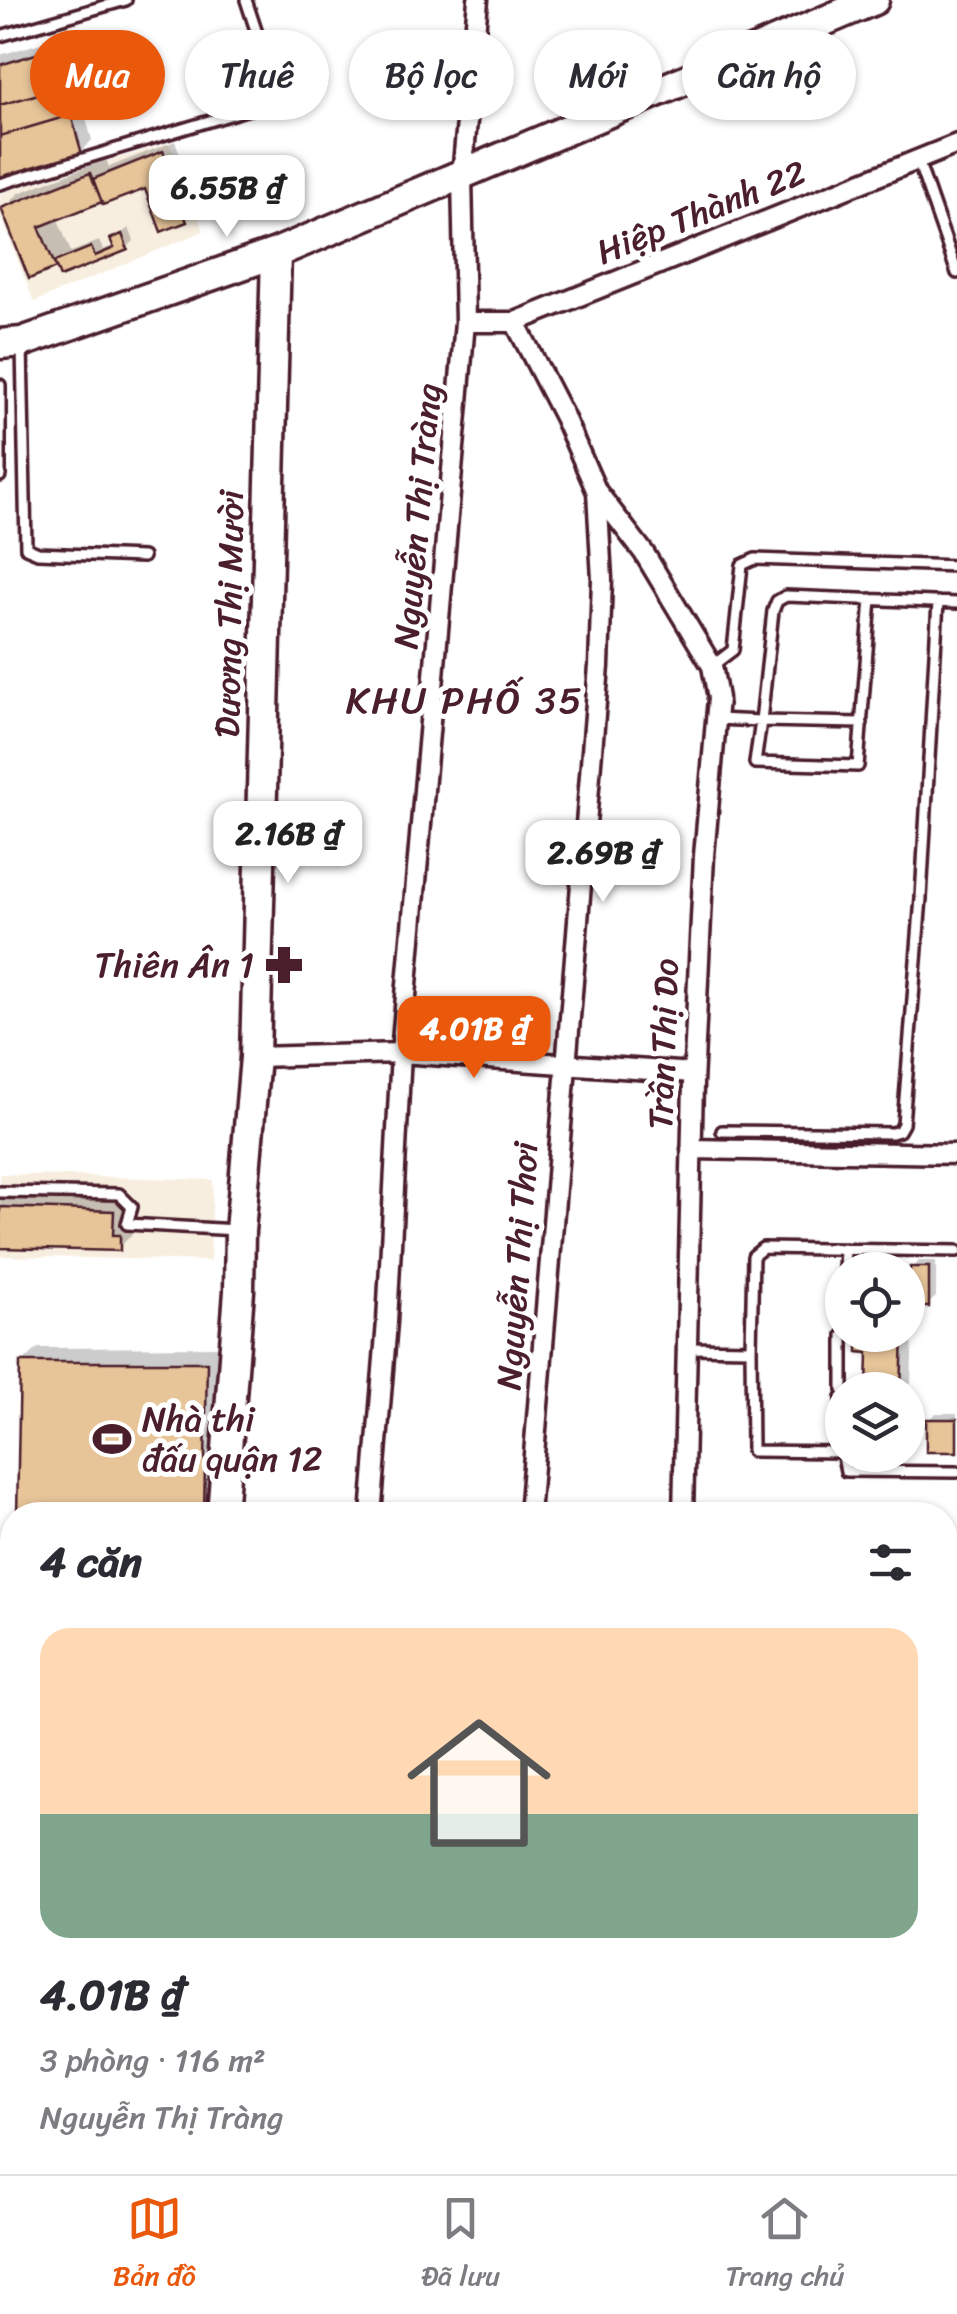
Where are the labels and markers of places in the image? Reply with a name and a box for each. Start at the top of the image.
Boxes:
pin: 6.55B ₫ [135,155,319,240]
pin: 2.16B ₫ [196,801,380,886]
pin: 2.69B ₫ [511,820,695,905]
place label: Thiên Ân 1 [95,934,254,996]
pharmacy icon: Thiên Ân 1 [263,944,305,986]
pin: 4.01B ₫ [382,996,566,1081]
place label: Nhà thi đấu quận 12 [142,1388,322,1490]
sports icon: Nhà thi đấu quận 12 [91,1418,133,1460]

